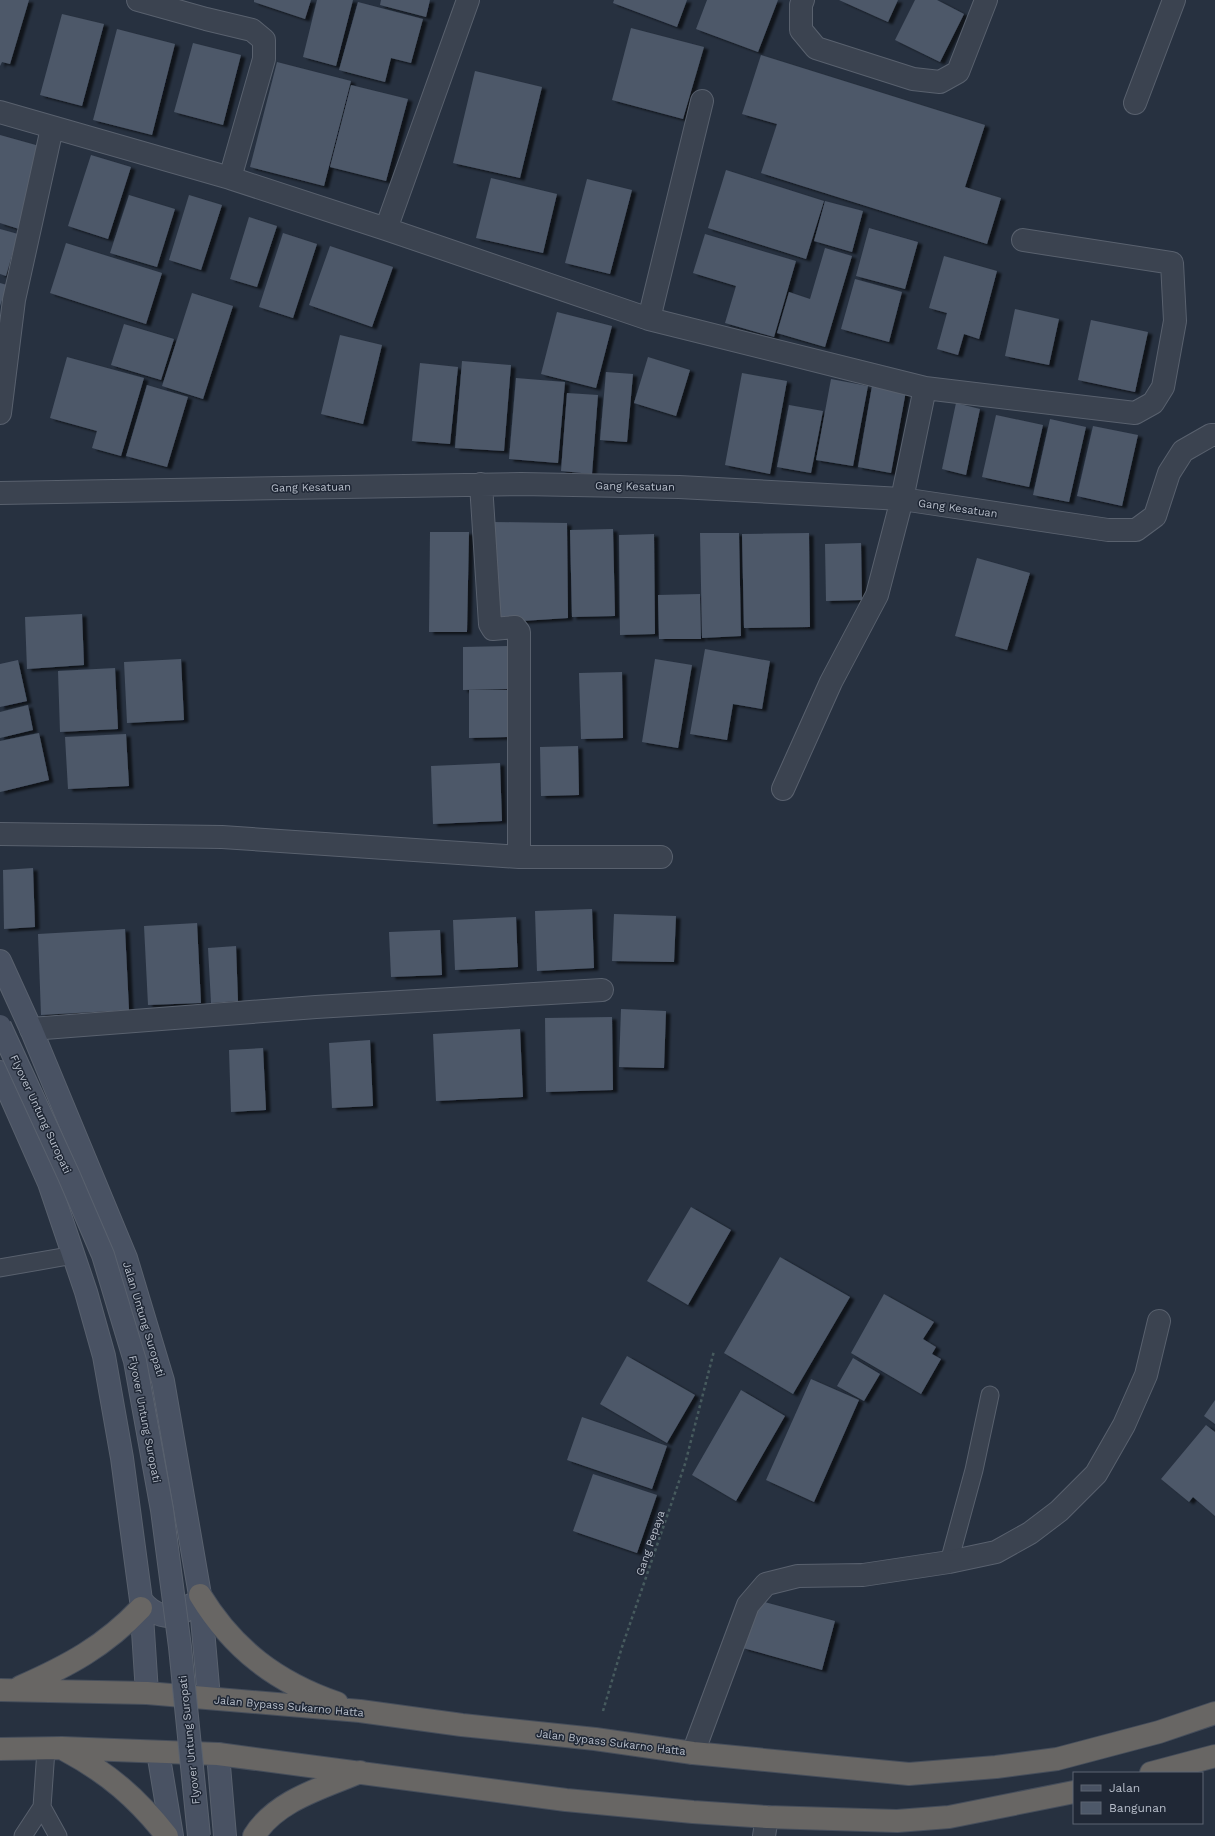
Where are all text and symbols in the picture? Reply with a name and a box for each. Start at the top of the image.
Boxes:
street label: Gang Kesatuan [595,479,675,494]
street label: Gang Kesatuan [271,480,351,495]
street label: Gang Kesatuan [917,496,998,520]
street label: Flyover Untung Suropati [7,1053,74,1176]
street label: Jalan Untung Suropati [120,1260,167,1378]
street label: Flyover Untung Suropati [126,1354,163,1484]
street label: Gang Pepaya [633,1509,668,1577]
street label: Flyover Untung Suropati [176,1675,203,1805]
street label: Jalan Bypass Sukarno Hatta [214,1693,364,1720]
street label: Jalan Bypass Sukarno Hatta [536,1727,686,1758]
legend [1073,1772,1203,1824]
text: Jalan [1109,1781,1140,1795]
text: Bangunan [1109,1801,1167,1815]

